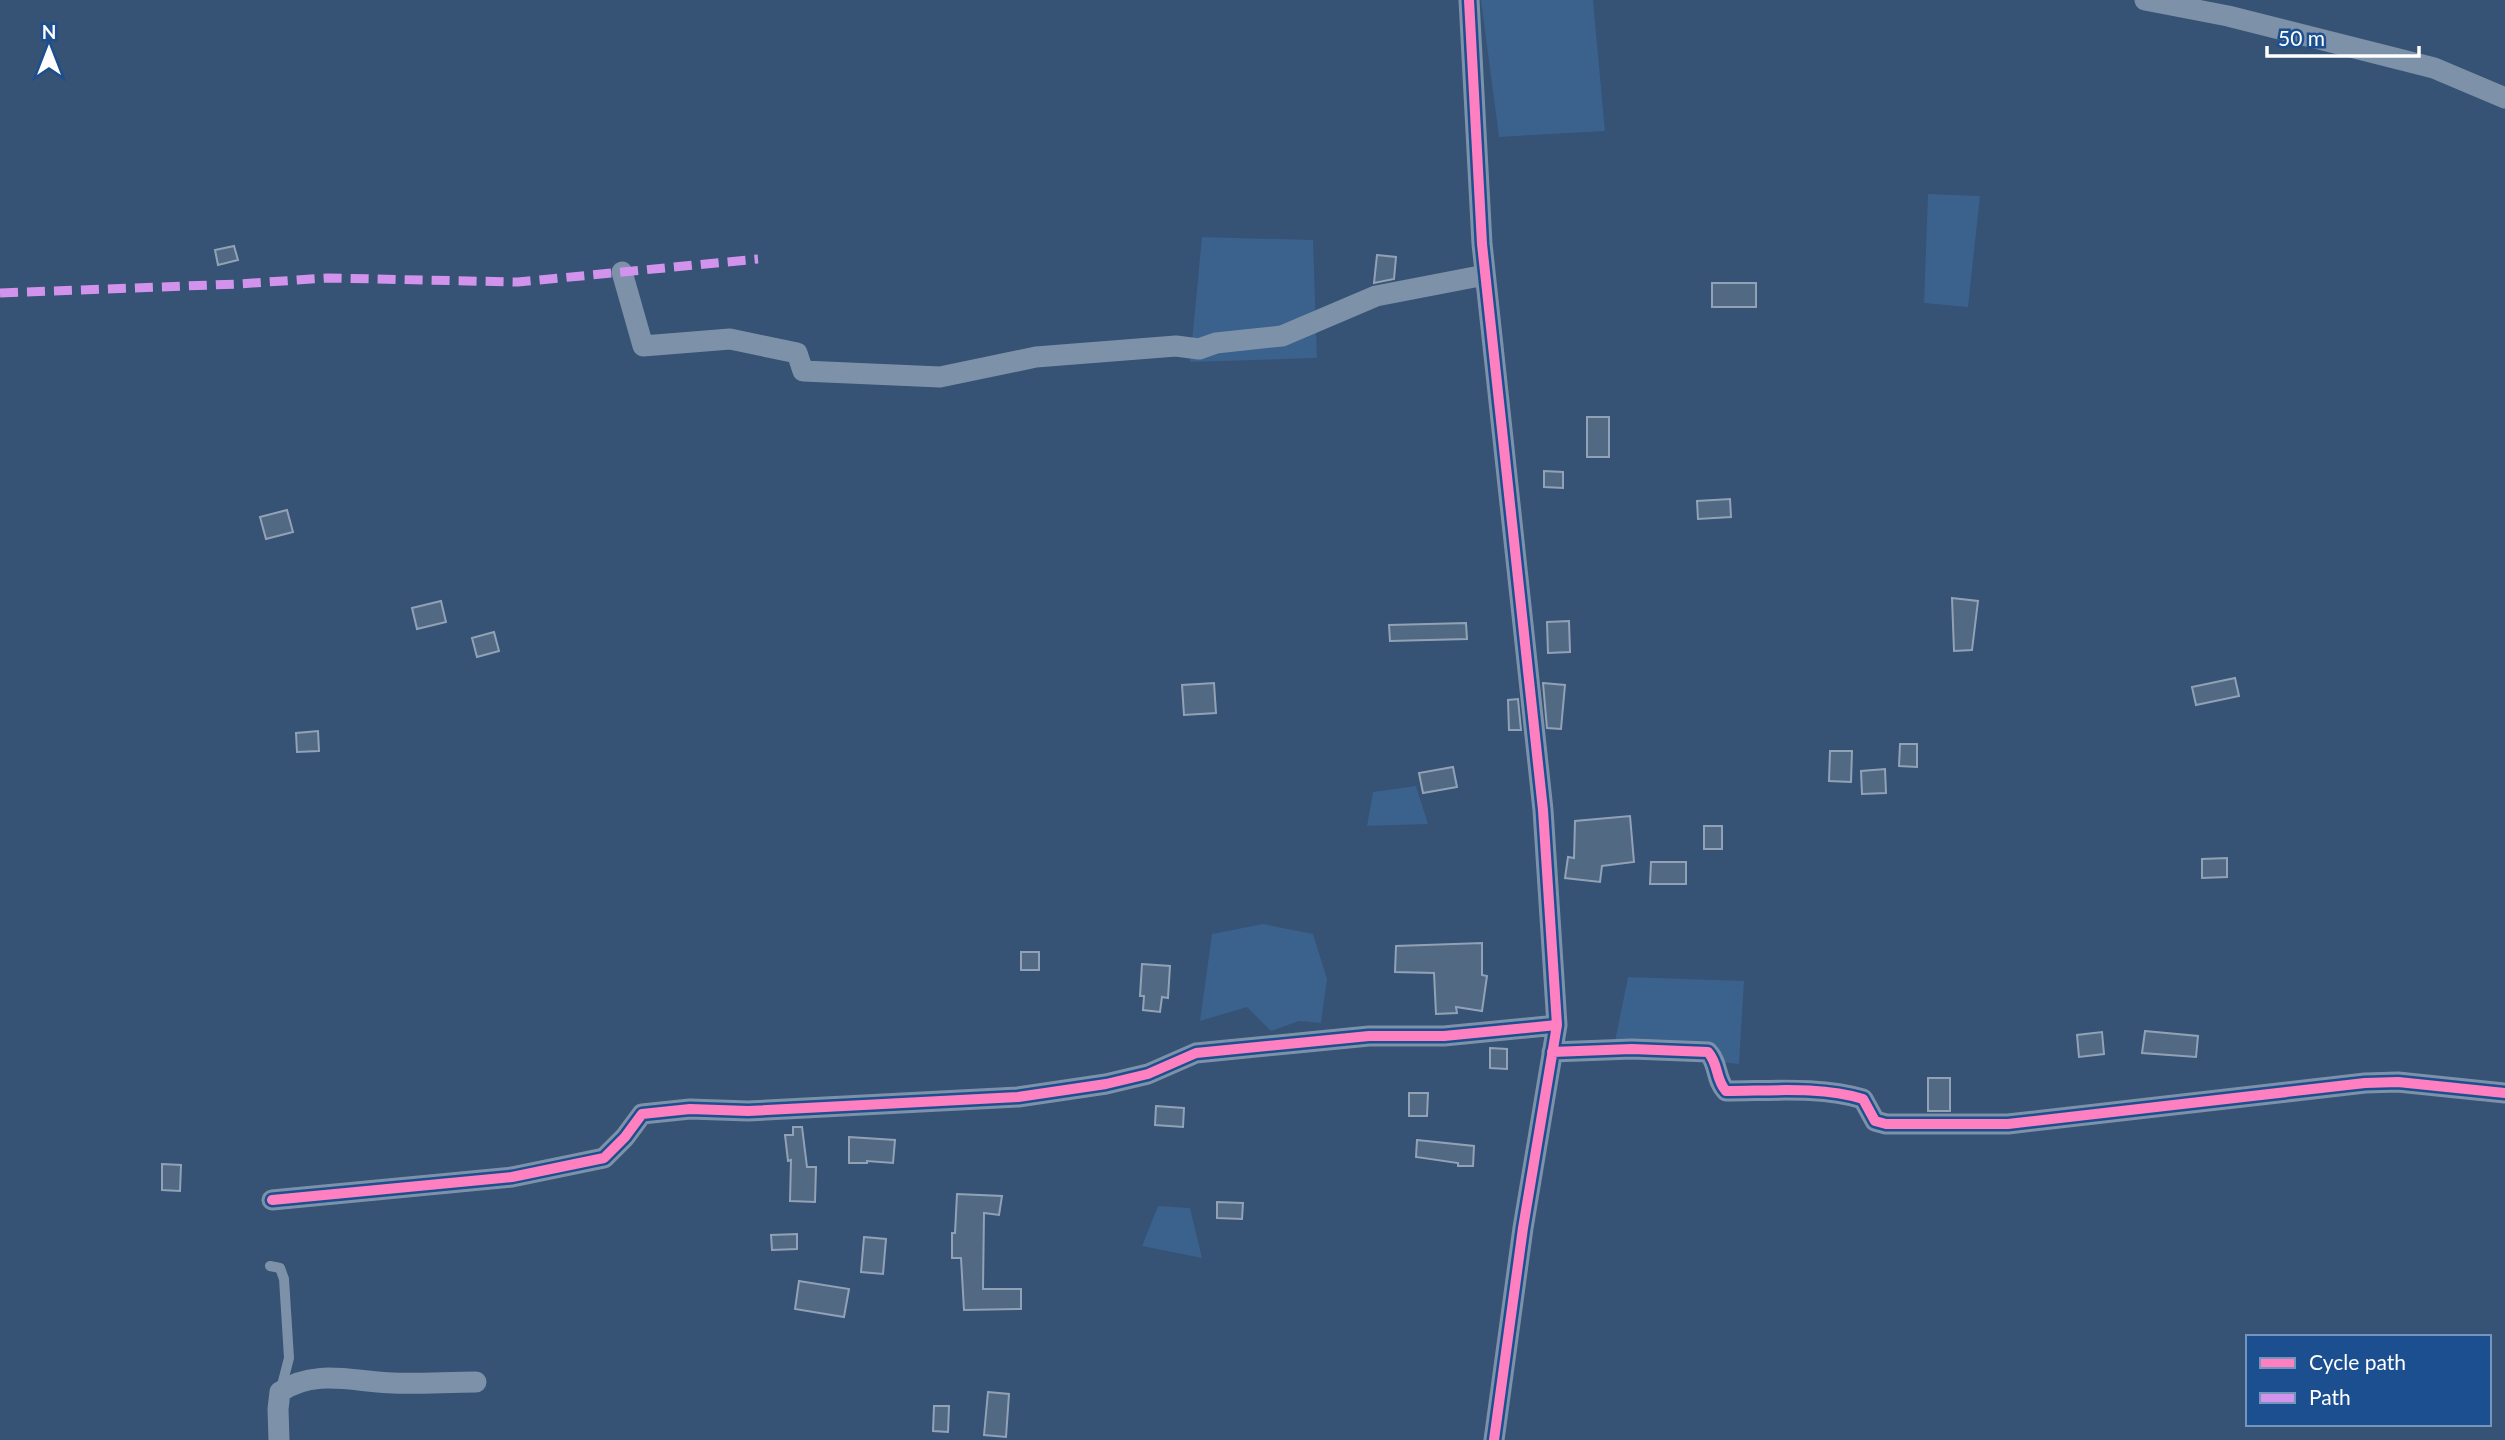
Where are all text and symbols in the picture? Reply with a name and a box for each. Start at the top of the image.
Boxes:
north arrow [14,14,84,84]
scale bar [2267,14,2419,58]
text: N [42,20,56,43]
text: 50 m [2278,25,2325,50]
legend [2246,1335,2491,1426]
text: Cycle path [2309,1349,2406,1374]
text: Path [2309,1384,2351,1409]

